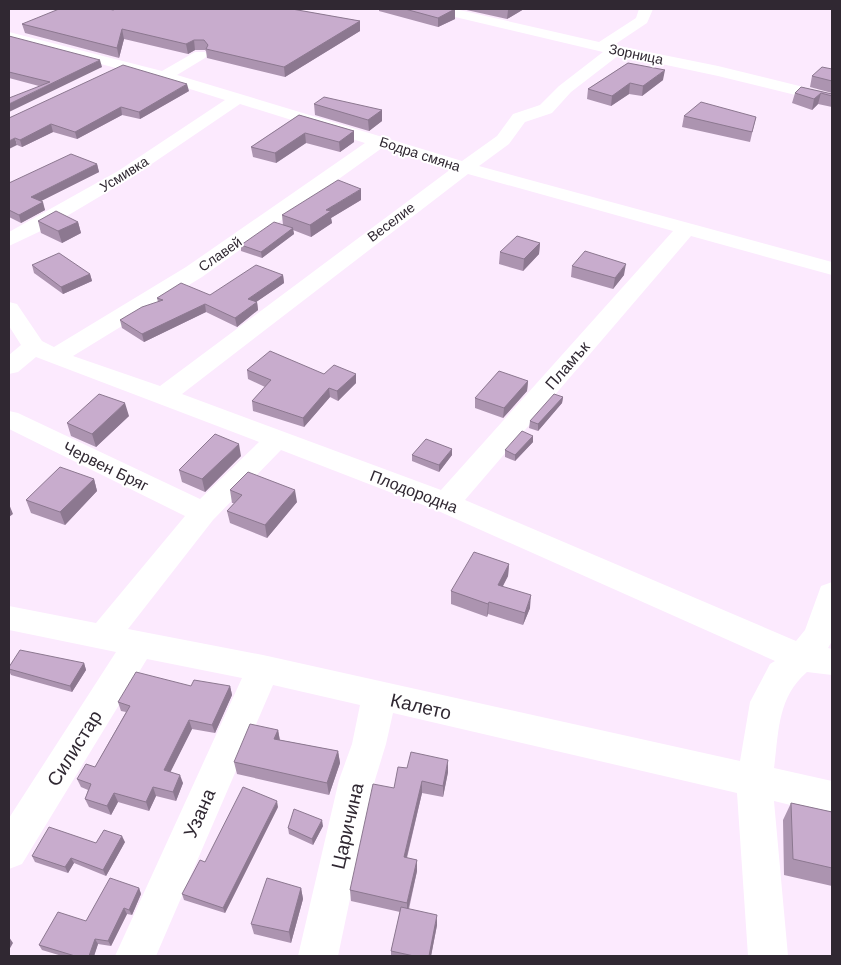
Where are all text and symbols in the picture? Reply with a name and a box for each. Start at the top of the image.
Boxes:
street label: Зорница [607,40,665,68]
street label: Бодра смяна [378,133,463,175]
street label: Усмивка [97,153,151,195]
street label: Веселие [364,199,418,245]
street label: Славей [195,233,245,275]
street label: Пламък [542,337,593,393]
street label: Червен Бряг [60,438,151,494]
street label: Плодородна [368,467,460,516]
street label: Калето [388,689,453,724]
street label: Силистар [43,707,106,790]
street label: Царичина [327,781,368,871]
street label: Узана [179,785,220,841]

